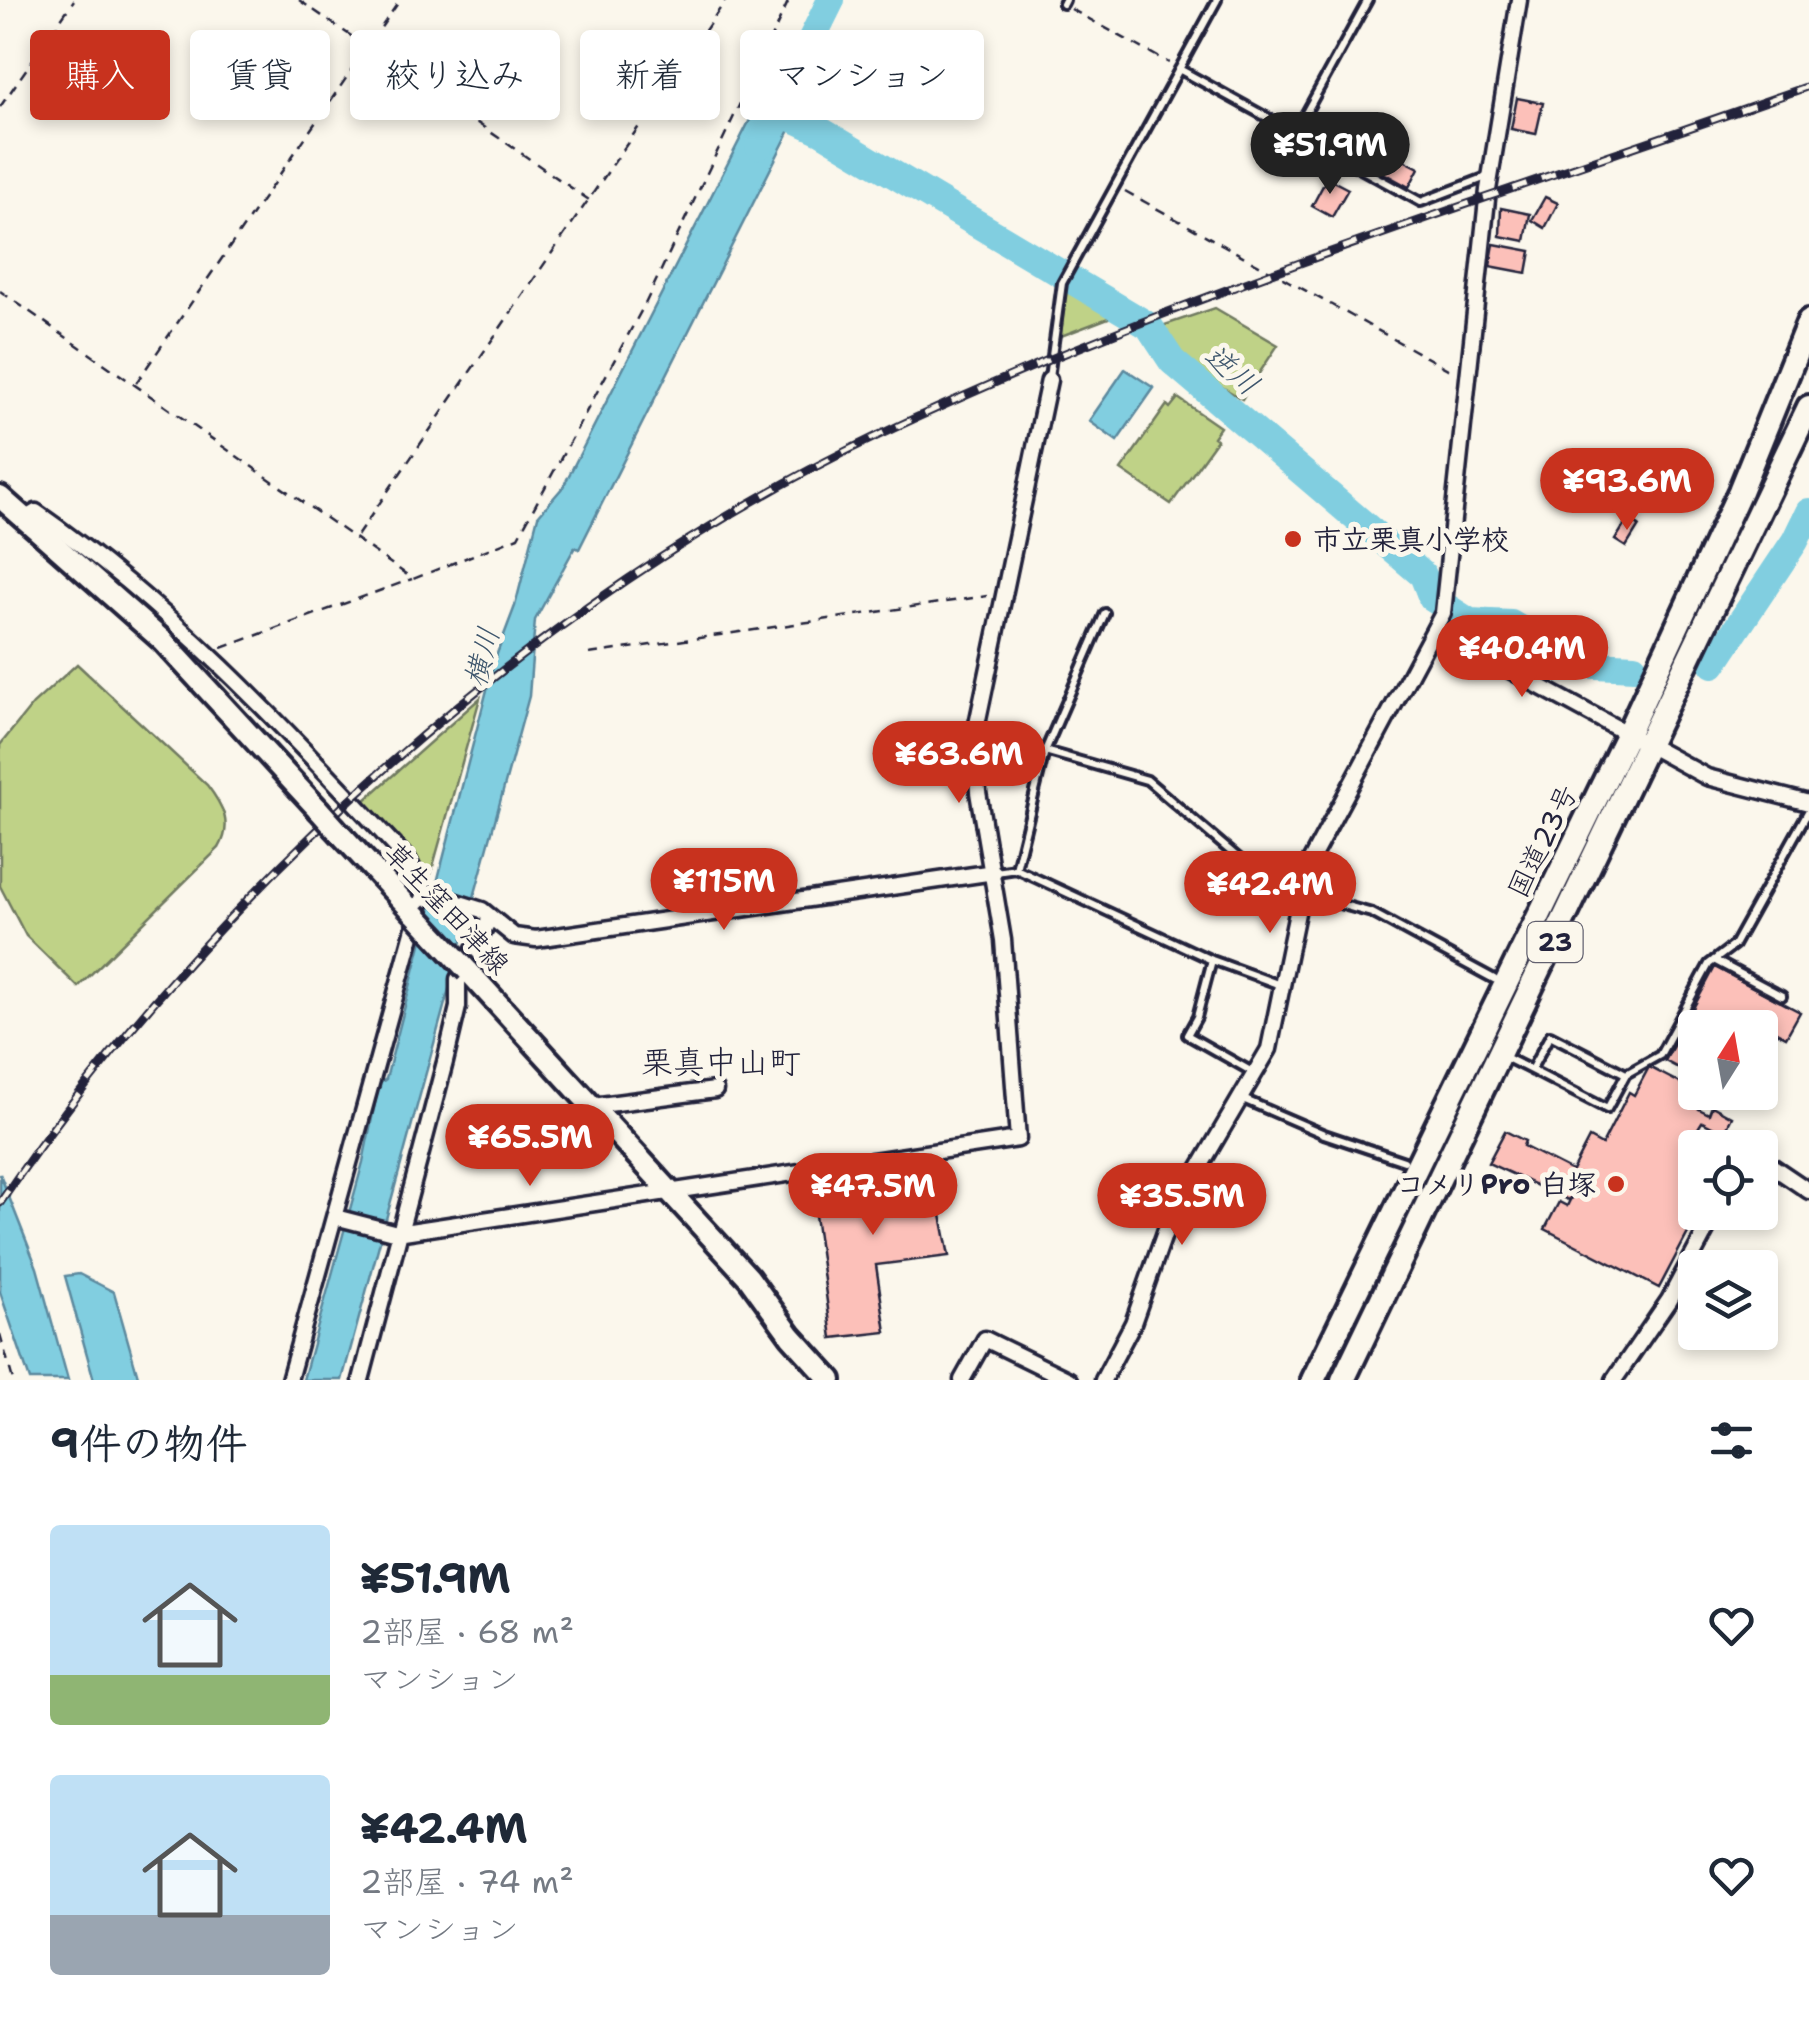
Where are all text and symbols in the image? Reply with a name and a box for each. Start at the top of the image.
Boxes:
chip: 購入 [30,30,170,120]
chip: 賃貸 [190,30,330,120]
chip: 絞り込み [350,30,560,120]
chip: 新着 [580,30,720,120]
chip: マンション [740,30,984,120]
pin: ¥51.9M [1249,112,1411,197]
text: ¥51.9M [1273,123,1387,166]
water label: 逆川 [1196,335,1268,405]
pin: ¥93.6M [1546,448,1708,533]
text: ¥93.6M [1562,459,1692,502]
place label: 市立栗真小学校 [1313,520,1509,558]
marker: 市立栗真小学校 [1282,528,1304,550]
pin: ¥40.4M [1441,615,1603,700]
water label: 横川 [454,623,509,691]
text: ¥40.4M [1458,626,1586,669]
pin: ¥63.6M [878,721,1040,806]
text: ¥63.6M [895,732,1023,775]
street label: 国道23号 [1498,778,1586,904]
street label: 草生窪田津線 [376,834,518,982]
pin: ¥115M [654,848,794,933]
pin: ¥42.4M [1189,851,1351,936]
text: ¥115M [673,859,775,902]
text: ¥42.4M [1206,862,1334,905]
road number: 23 [1528,922,1582,962]
north arrow [1678,1010,1778,1110]
map controls [1678,1010,1778,1350]
district label: 栗真中山町 [641,1040,801,1083]
pin: ¥65.5M [449,1104,611,1189]
text: ¥65.5M [467,1115,593,1158]
button: locate [1678,1130,1778,1230]
pin: ¥47.5M [792,1153,954,1238]
pin: ¥35.5M [1101,1163,1263,1248]
text: ¥47.5M [810,1164,936,1207]
place label: コメリPro 白塚 [1397,1165,1596,1203]
marker: コメリPro 白塚 [1605,1173,1627,1195]
text: ¥35.5M [1119,1174,1245,1217]
button: layers [1678,1250,1778,1350]
icon: filters [1704,1413,1759,1468]
text: 9件の物件 [50,1415,247,1471]
text: ¥51.9M [360,1550,511,1606]
icon: home [130,1565,250,1685]
icon: heart [1704,1598,1759,1653]
text: 2部屋 · 68 m² [360,1610,574,1653]
text: マンション [360,1657,519,1700]
text: ¥42.4M [360,1800,528,1856]
icon: home [130,1815,250,1935]
icon: heart [1704,1848,1759,1903]
text: 2部屋 · 74 m² [360,1860,574,1903]
text: マンション [360,1907,519,1950]

